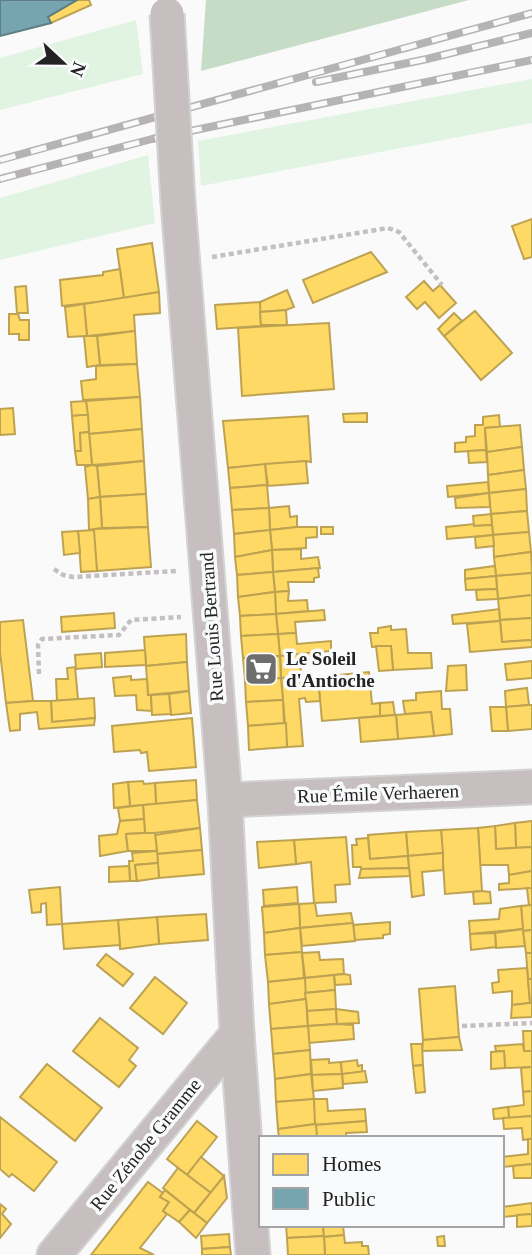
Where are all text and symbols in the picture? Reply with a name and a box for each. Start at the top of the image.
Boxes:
north arrow [28,28,98,98]
text: N [66,59,91,80]
street label: Rue Louis Bertrand [196,551,227,702]
place label: Le Soleil d'Antioche [286,648,375,691]
supermarket icon: Le Soleil d'Antioche [242,650,280,688]
street label: Rue Émile Verhaeren [297,780,460,807]
street label: Rue Zénobe Gramme [86,1074,205,1214]
legend [259,1136,504,1227]
text: Homes [322,1152,382,1176]
text: Public [322,1187,376,1211]

